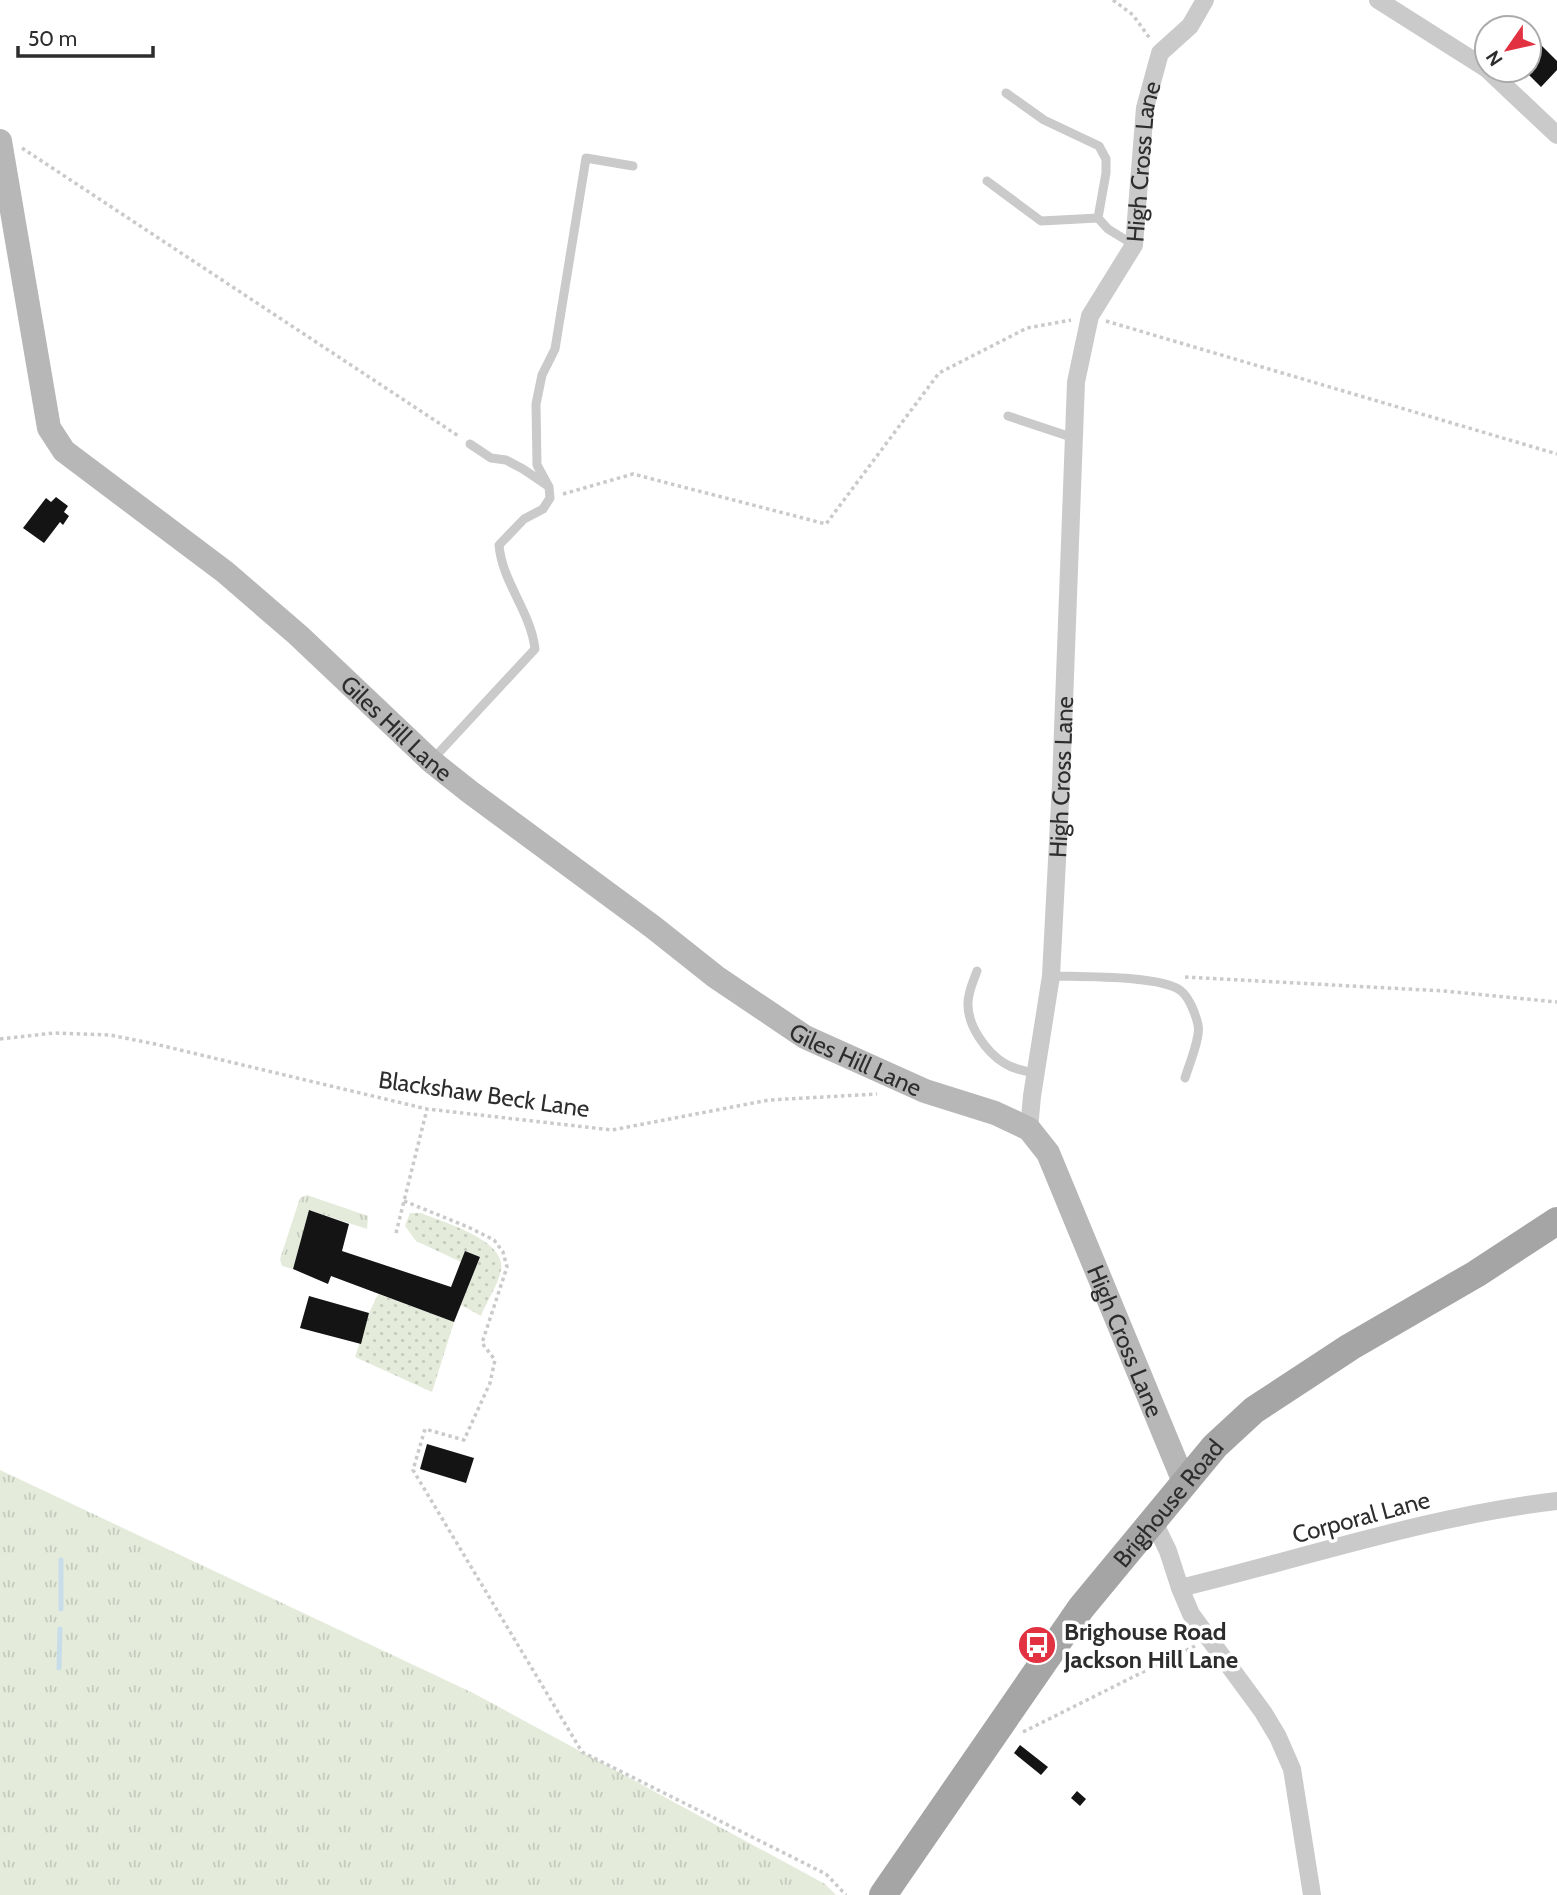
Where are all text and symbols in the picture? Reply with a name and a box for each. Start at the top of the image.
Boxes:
scale bar [18,14,152,58]
north arrow [1473,14,1543,84]
text: 50 m [28,26,77,51]
text: N [1481,46,1508,70]
street label: High Cross Lane [1120,78,1166,243]
street label: Giles Hill Lane [335,669,458,787]
street label: High Cross Lane [1043,695,1079,858]
street label: Giles Hill Lane [784,1016,926,1102]
street label: Blackshaw Beck Lane [377,1065,591,1123]
street label: High Cross Lane [1081,1260,1170,1421]
street label: Brighouse Road [1107,1433,1229,1573]
street label: Corporal Lane [1289,1485,1433,1549]
place label: Brighouse Road Jackson Hill Lane [1063,1617,1238,1674]
bus stop icon: Brighouse Road Jackson Hill Lane [1016,1624,1058,1666]

